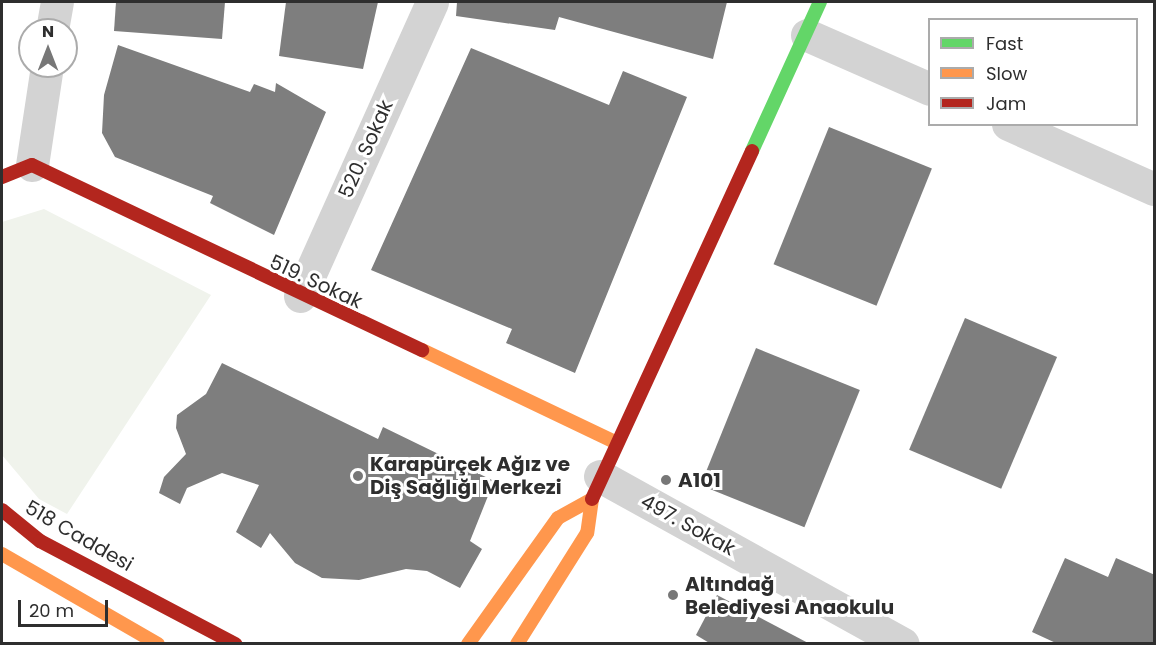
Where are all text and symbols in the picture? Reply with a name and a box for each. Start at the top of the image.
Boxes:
north arrow [18,18,78,78]
legend [928,18,1138,126]
text: N [42,20,54,43]
text: Fast [986,31,1023,56]
text: Slow [986,61,1027,86]
text: Jam [986,91,1026,116]
street label: 520. Sokak [334,96,398,202]
street label: 519. Sokak [266,250,366,314]
place label: Karapürçek Ağız ve Diş Sağlığı Merkezi [370,452,570,499]
place label: A101 [678,468,721,492]
marker: Karapürçek Ağız ve Diş Sağlığı Merkezi [351,469,365,483]
marker: A101 [659,473,673,487]
street label: 497. Sokak [637,489,739,561]
street label: 518 Caddesi [21,495,137,577]
place label: Altındağ Belediyesi Anaokulu [685,572,894,619]
scale bar [21,588,111,626]
marker: Altındağ Belediyesi Anaokulu [666,588,680,602]
text: 20 m [29,598,74,623]

